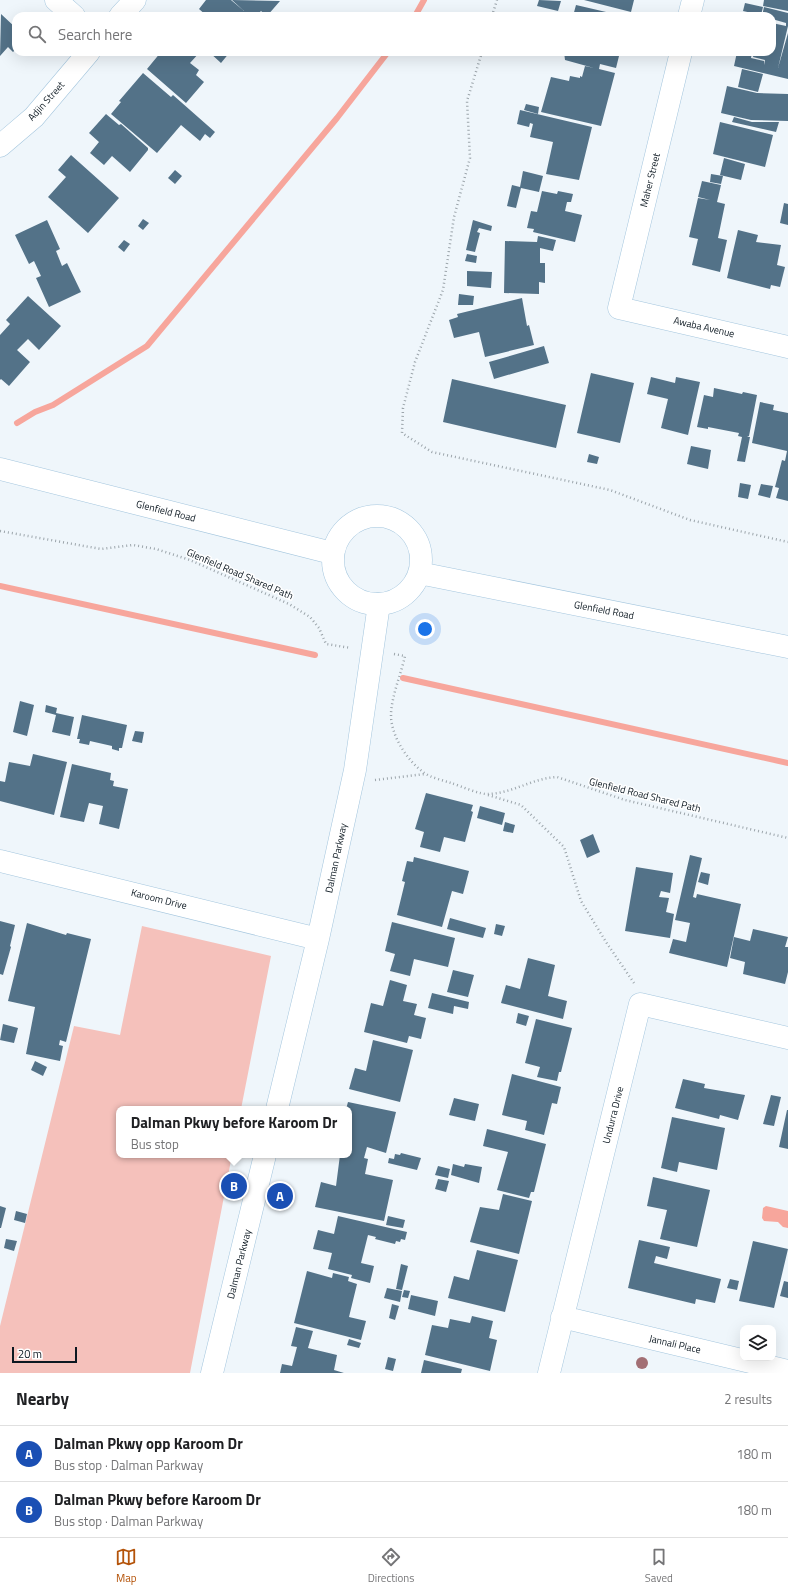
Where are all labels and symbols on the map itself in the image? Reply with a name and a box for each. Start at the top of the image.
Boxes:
street label: Adjin Street [24,77,68,124]
street label: Maher Street [636,151,664,209]
street label: Awaba Avenue [672,313,736,341]
street label: Glenfield Road [135,496,197,526]
street label: Glenfield Road Shared Path [184,545,296,603]
street label: Glenfield Road [573,597,635,623]
your location [415,619,435,639]
street label: Glenfield Road Shared Path [588,774,702,816]
street label: Dalman Parkway [321,821,351,894]
street label: Karoom Drive [130,885,188,913]
street label: Undurra Drive [599,1085,627,1145]
pin: B [221,1171,247,1201]
pin: A [267,1181,293,1211]
street label: Dalman Parkway [223,1227,255,1300]
street label: Jannali Place [648,1331,702,1357]
scale bar [12,1345,77,1364]

